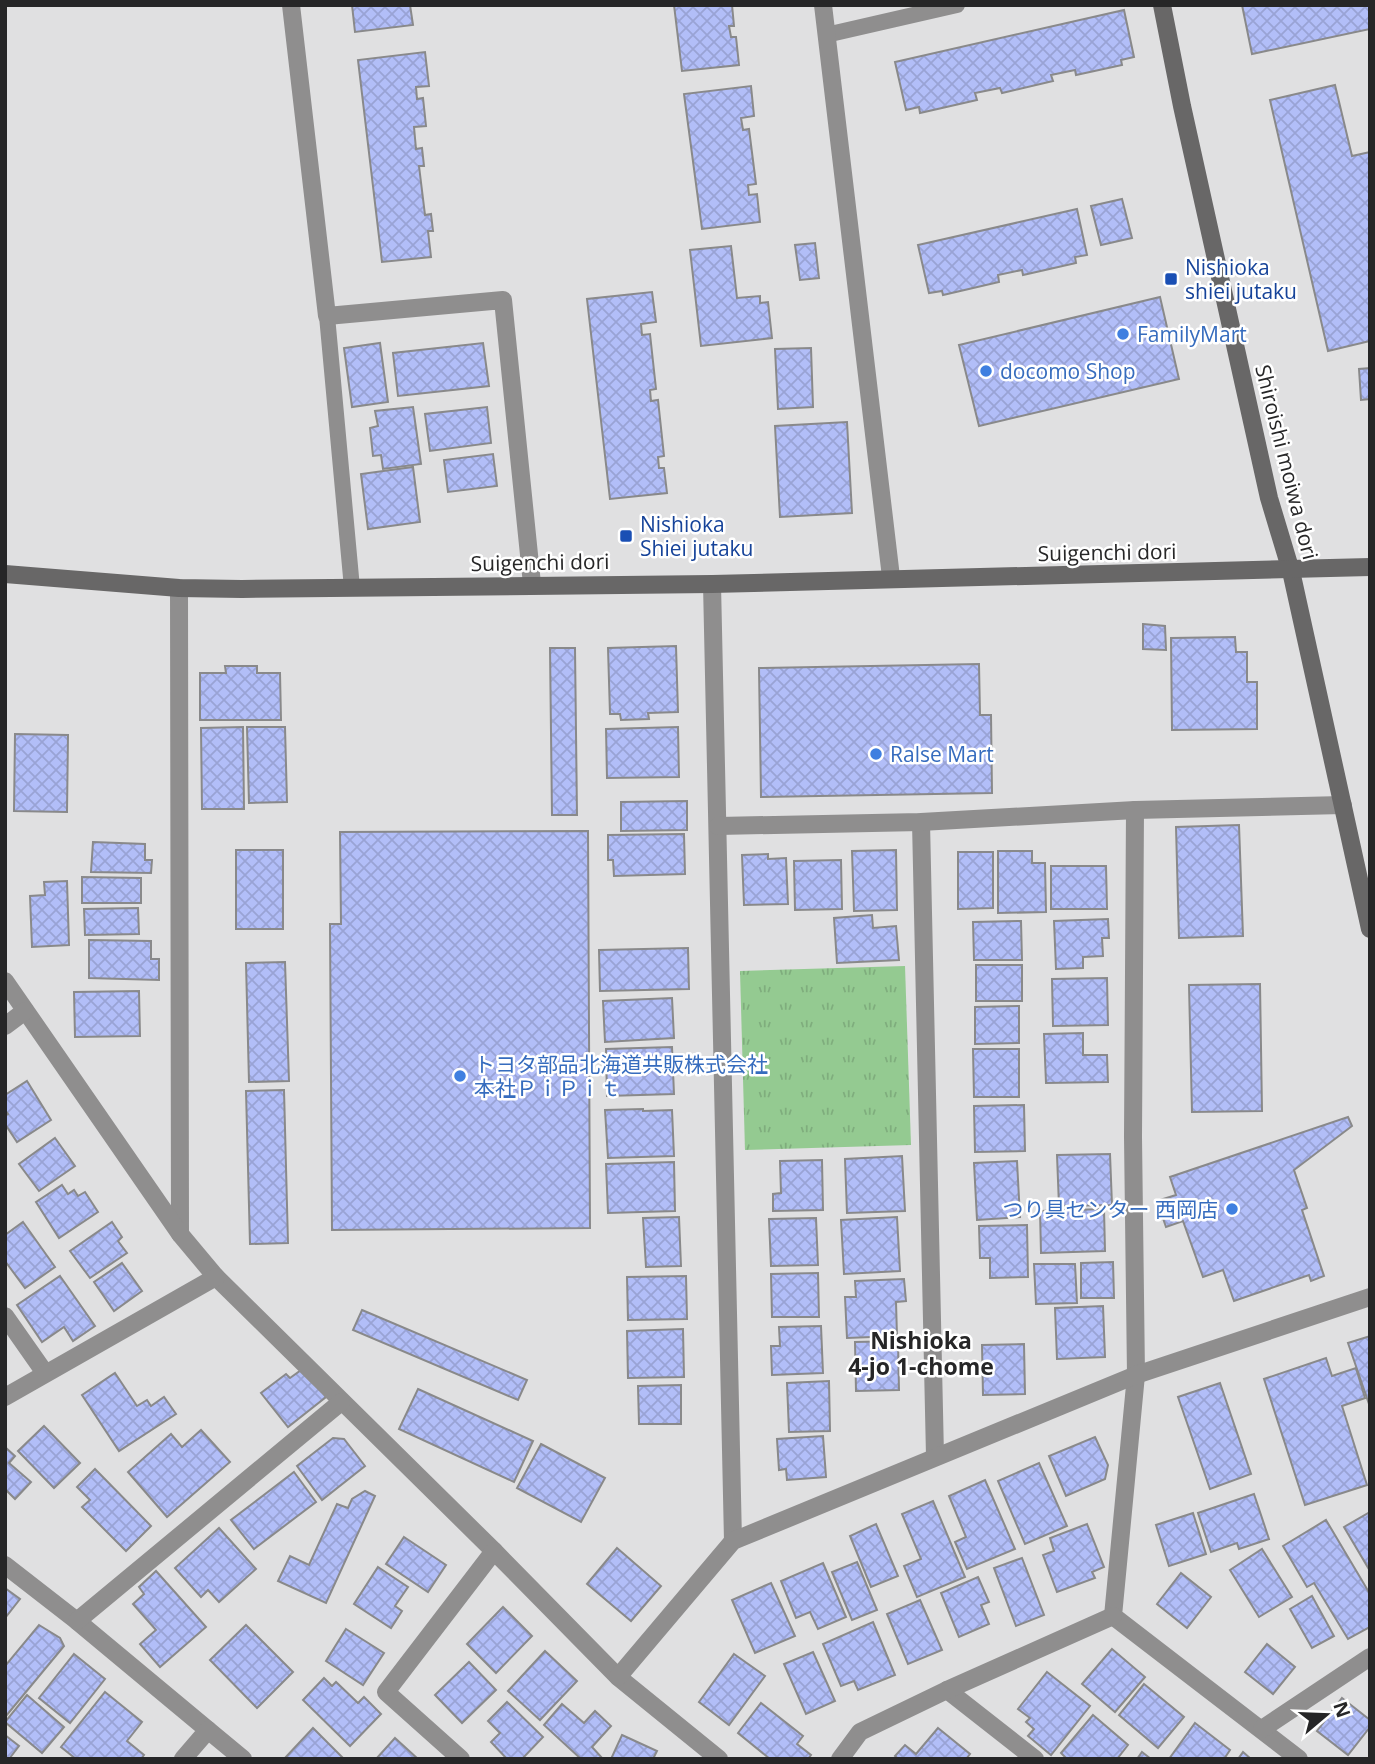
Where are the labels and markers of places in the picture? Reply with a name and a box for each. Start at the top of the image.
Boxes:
place label: Nishioka shiei jutaku [1185,253,1297,305]
marker: Nishioka shiei jutaku [1163,271,1179,287]
place label: FamilyMart [1137,320,1247,348]
marker: FamilyMart [1115,326,1131,342]
place label: docomo Shop [1000,357,1136,385]
marker: docomo Shop [978,363,994,379]
place label: Nishioka Shiei jutaku [640,510,754,562]
marker: Nishioka Shiei jutaku [618,528,634,544]
place label: Ralse Mart [890,740,994,768]
marker: Ralse Mart [868,746,884,762]
place label: トヨタ部品北海道共販株式会社 本社ＰｉＰｉｔ [474,1050,768,1102]
marker: トヨタ部品北海道共販株式会社 本社ＰｉＰｉｔ [452,1068,468,1084]
place label: つり具センター 西岡店 [1003,1195,1218,1223]
marker: つり具センター 西岡店 [1224,1201,1240,1217]

